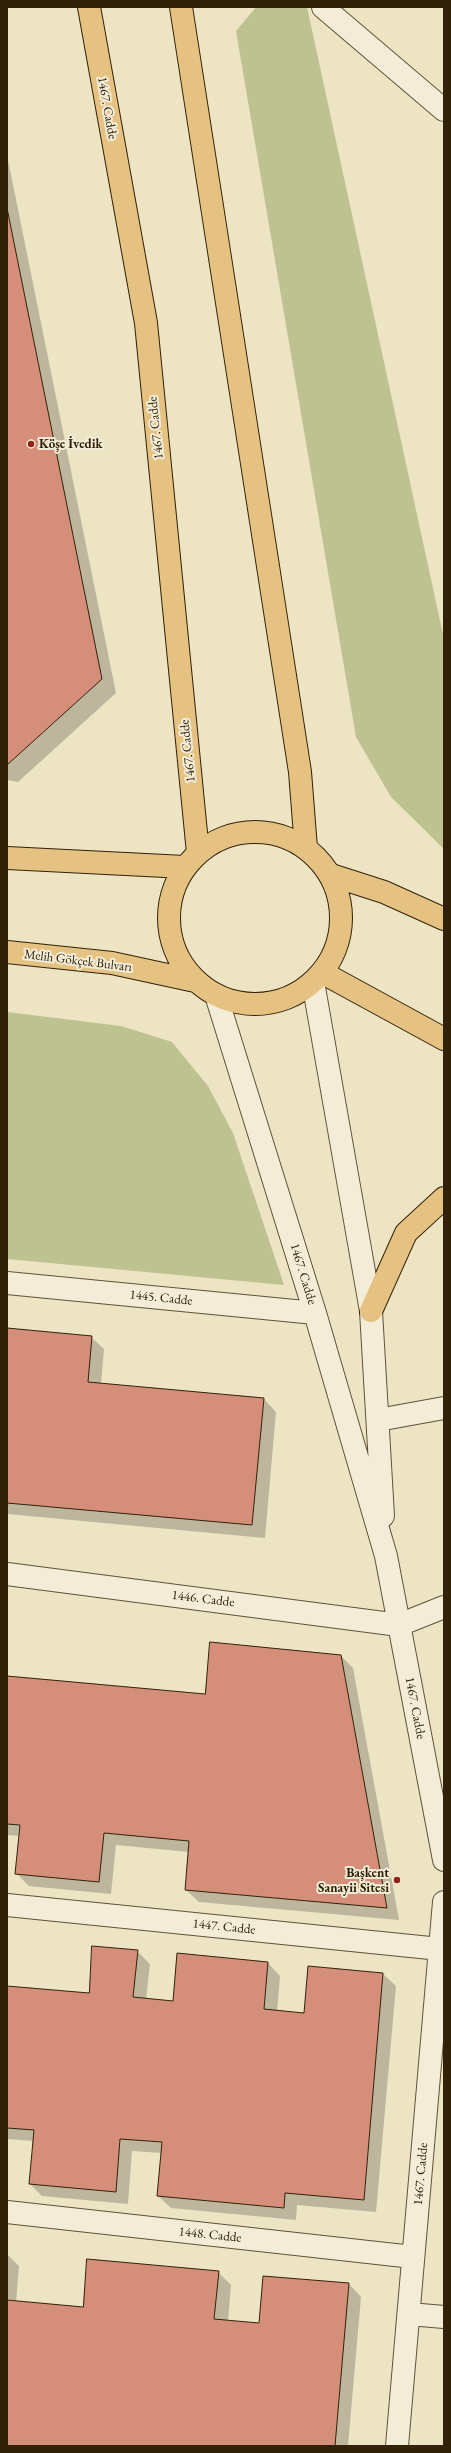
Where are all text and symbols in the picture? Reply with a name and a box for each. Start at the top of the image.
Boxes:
street label: 1467. Cadde [94,76,120,140]
street label: 1467. Cadde [145,396,167,460]
place label: Köşe İvedik [39,436,103,452]
marker: Köşe İvedik [26,439,36,449]
street label: 1467. Cadde [177,719,199,783]
street label: Melih Gökçek Bulvarı [23,947,133,975]
street label: 1467. Cadde [286,1242,320,1306]
street label: 1445. Cadde [129,1287,193,1309]
street label: 1446. Cadde [171,1587,235,1611]
street label: 1467. Cadde [401,1675,429,1741]
place label: Başkent Sanayii Sitesi [318,1865,389,1896]
marker: Başkent Sanayii Sitesi [392,1875,402,1885]
street label: 1447. Cadde [192,1916,256,1938]
street label: 1467. Cadde [410,2142,432,2206]
street label: 1448. Cadde [178,2224,242,2246]

